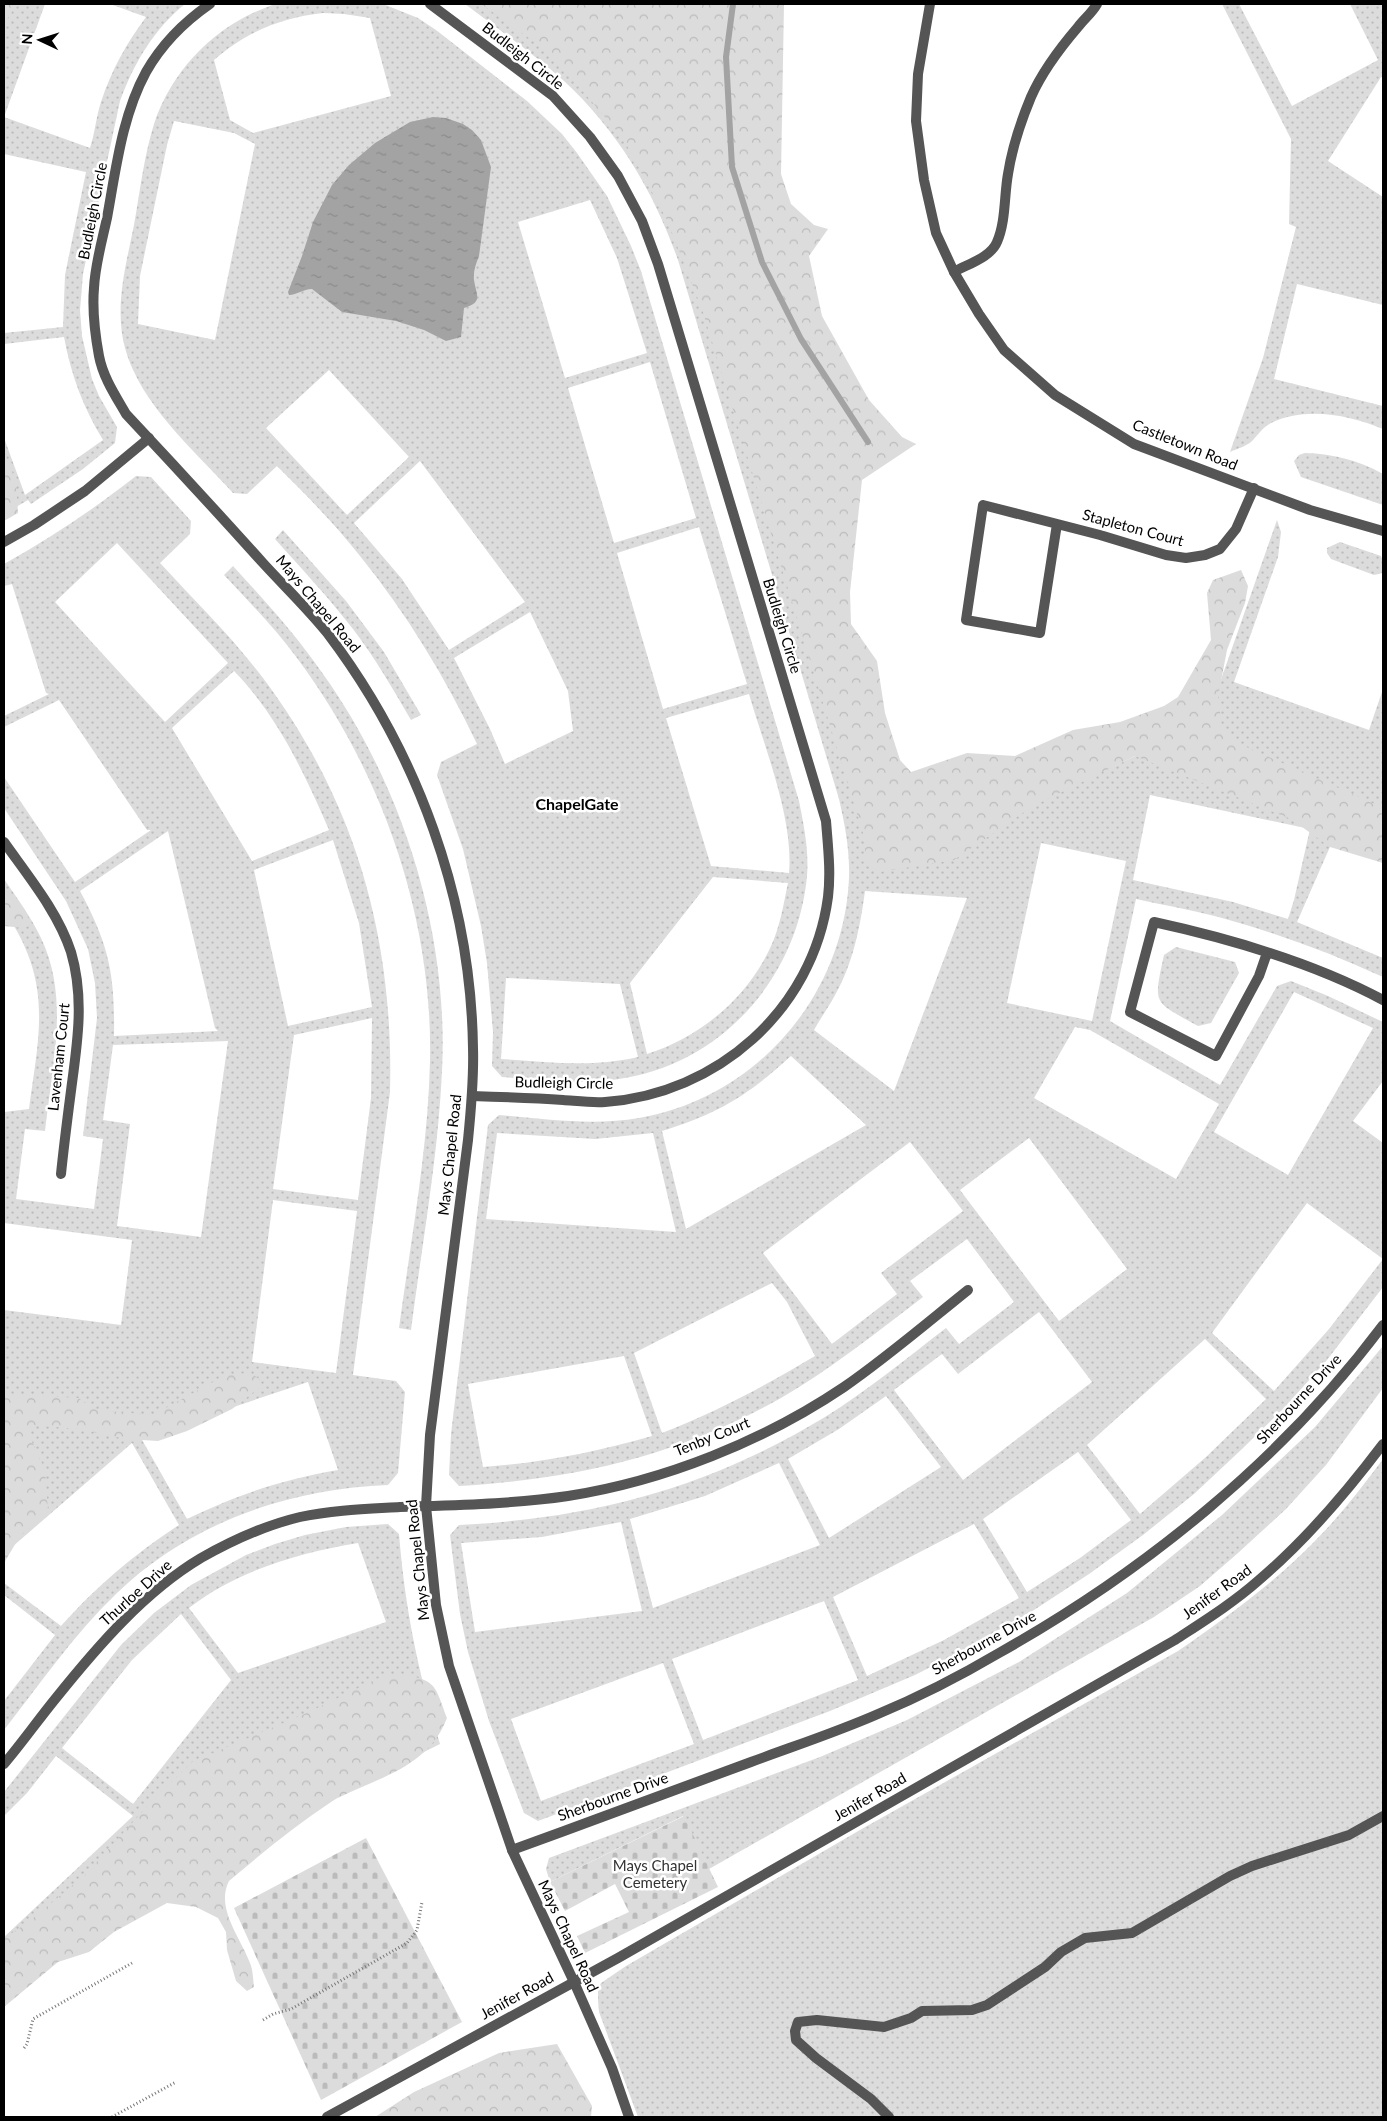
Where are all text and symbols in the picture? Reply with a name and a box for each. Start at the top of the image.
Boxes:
north arrow [15,15,65,65]
street label: Budleigh Circle [479,18,568,93]
text: N [18,33,35,45]
street label: Budleigh Circle [74,161,110,261]
street label: Castletown Road [1130,415,1241,473]
street label: Stapleton Court [1081,505,1186,549]
street label: Mays Chapel Road [273,551,365,656]
street label: Budleigh Circle [760,576,806,676]
district label: ChapelGate [535,794,619,813]
street label: Lavenham Court [43,1001,73,1112]
street label: Budleigh Circle [514,1072,614,1092]
street label: Mays Chapel Road [434,1093,464,1216]
street label: Sherbourne Drive [1252,1350,1345,1447]
street label: Tenby Court [671,1412,753,1459]
street label: Mays Chapel Road [402,1499,432,1622]
street label: Thurloe Drive [96,1555,175,1629]
street label: Jenifer Road [1178,1560,1255,1622]
street label: Sherbourne Drive [928,1606,1039,1678]
street label: Sherbourne Drive [555,1768,670,1824]
street label: Jenifer Road [830,1768,909,1824]
park label: Mays Chapel Cemetery [613,1856,697,1891]
street label: Mays Chapel Road [535,1877,603,1995]
street label: Jenifer Road [477,1968,556,2023]

